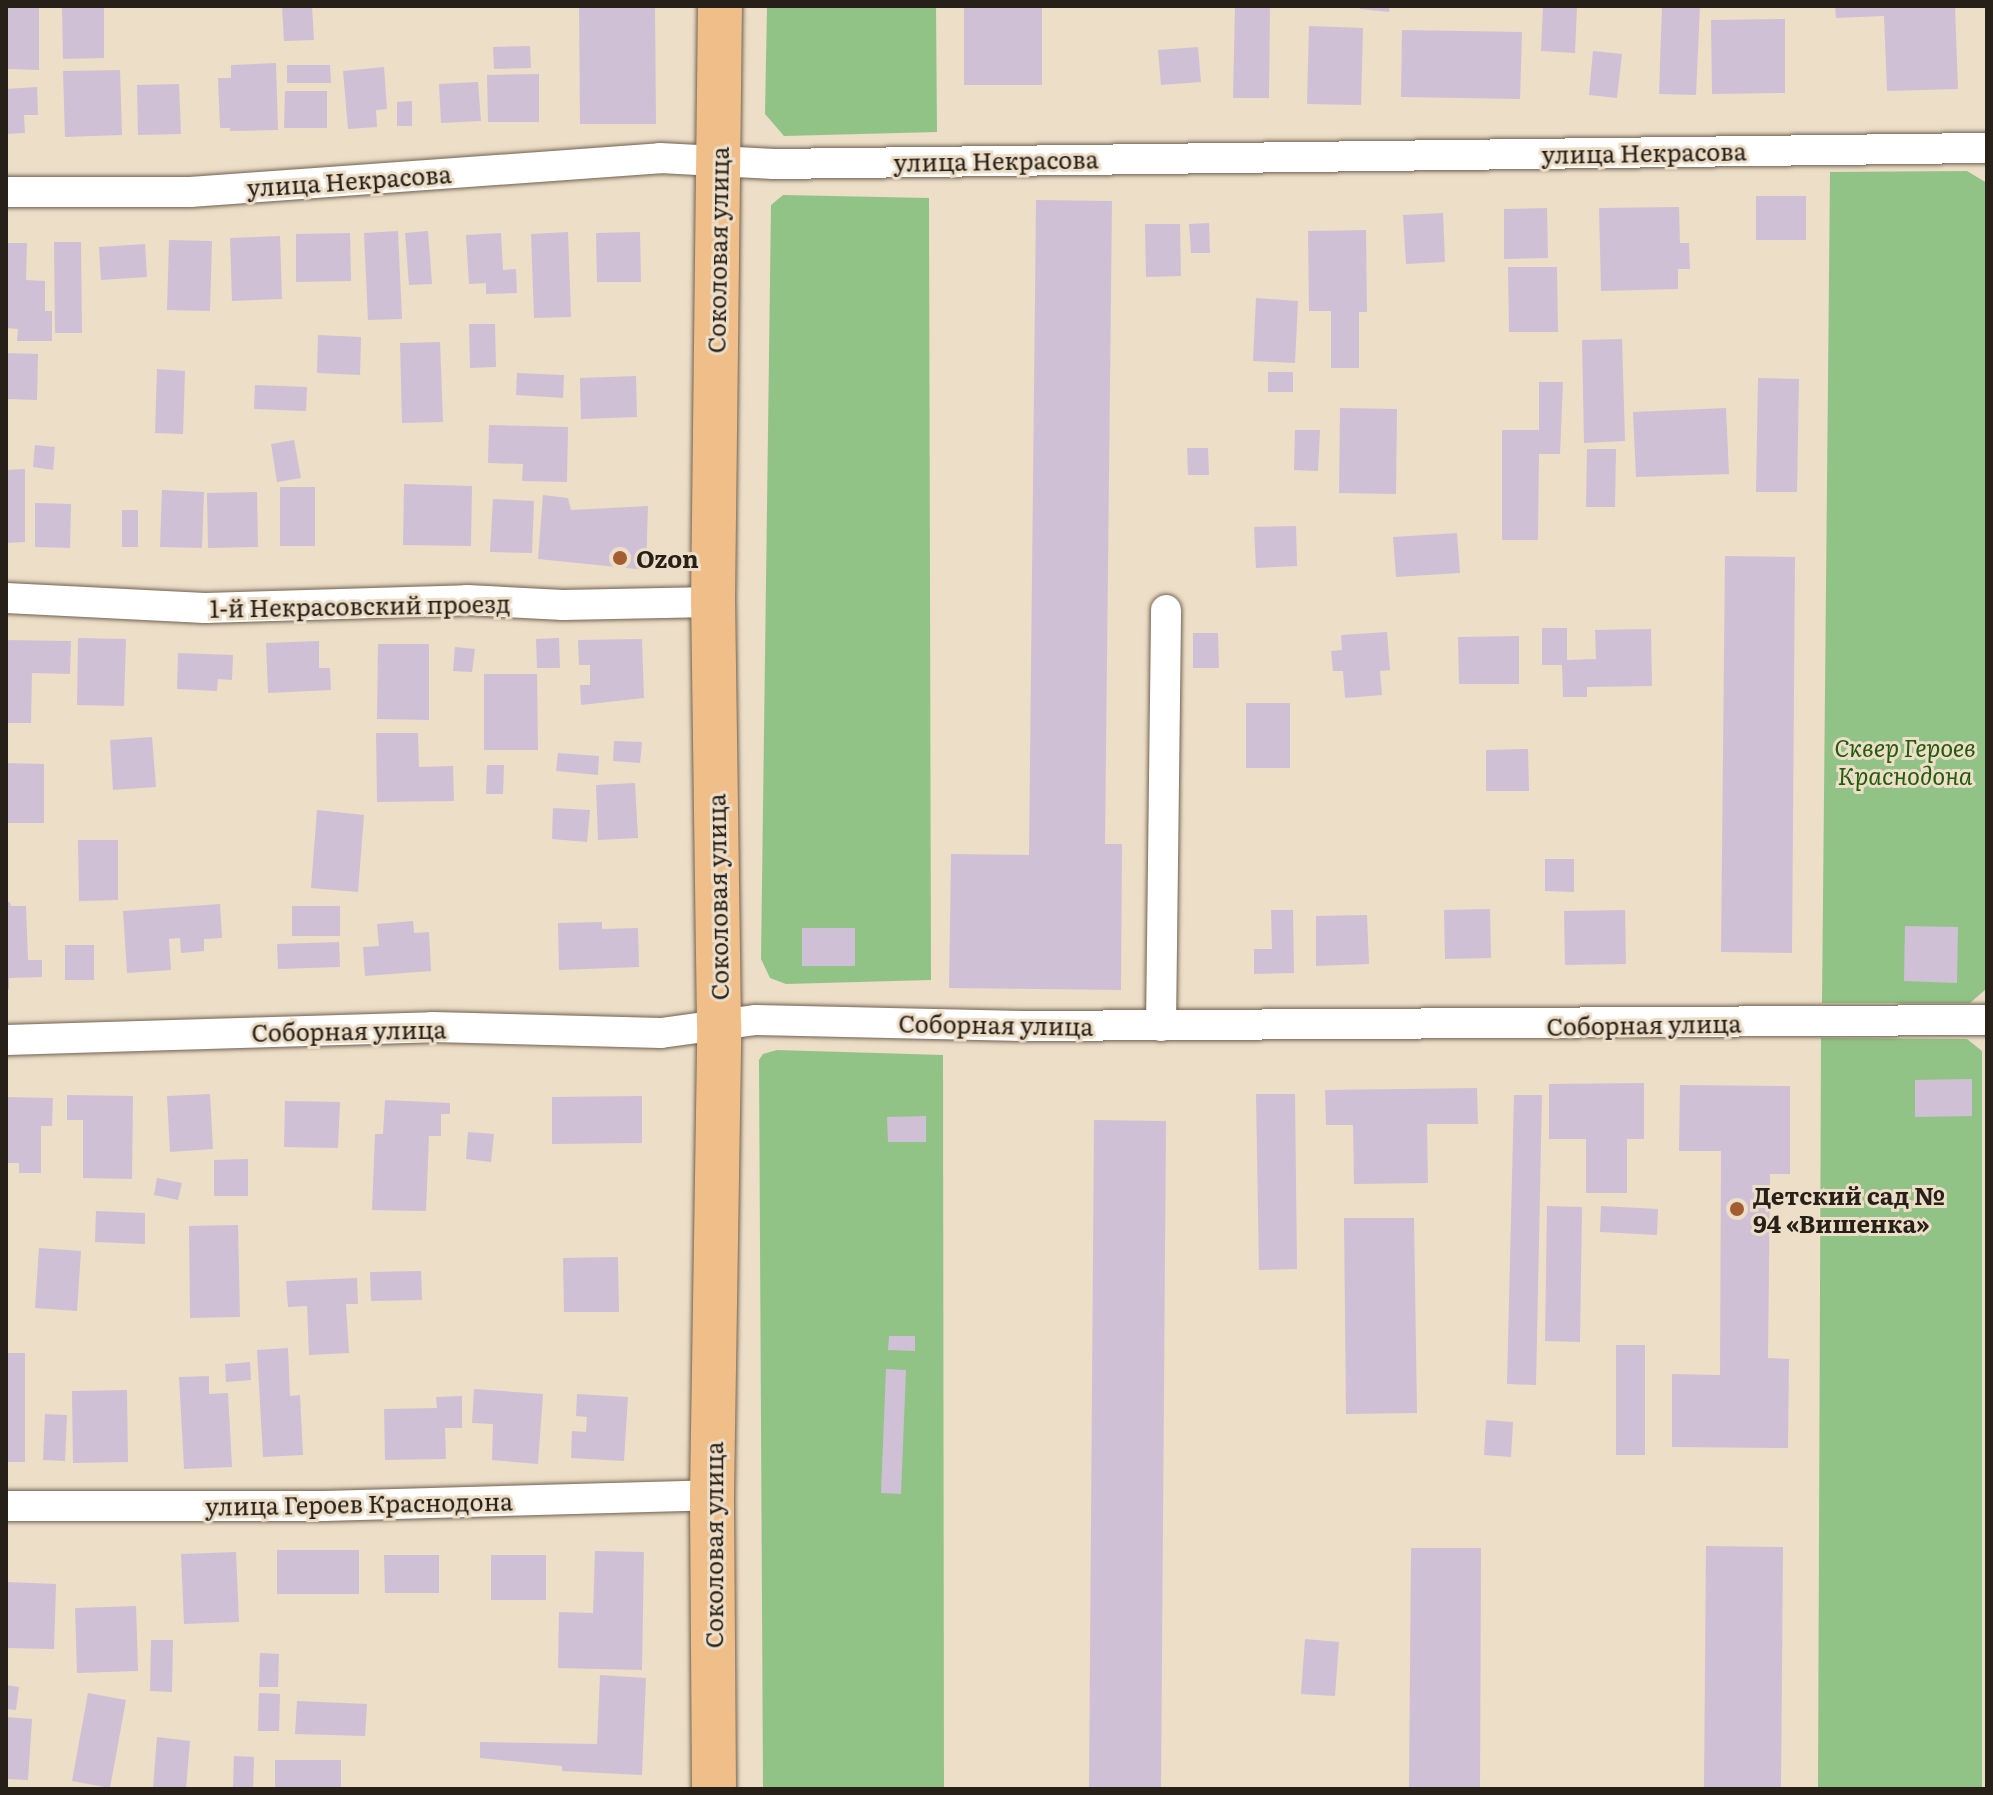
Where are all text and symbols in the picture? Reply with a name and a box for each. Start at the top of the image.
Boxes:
street label: улица Некрасова [1541,136,1747,168]
street label: улица Некрасова [893,144,1099,176]
street label: Соколовая улица [701,146,733,354]
street label: улица Некрасова [246,158,452,202]
place label: Ozon [636,544,699,572]
marker: Ozon [611,549,629,567]
street label: 1-й Некрасовский проезд [209,588,511,622]
park label: Сквер Героев Краснодона [1834,733,1976,789]
street label: Соколовая улица [701,793,733,1001]
street label: Соборная улица [898,1008,1094,1040]
street label: Соборная улица [1546,1008,1742,1040]
street label: Соборная улица [251,1014,447,1046]
place label: Детский сад № 94 «Вишенка» [1753,1181,1945,1237]
marker: Детский сад № 94 «Вишенка» [1728,1200,1746,1218]
street label: Соколовая улица [699,1442,727,1648]
street label: улица Героев Краснодона [205,1486,513,1520]

